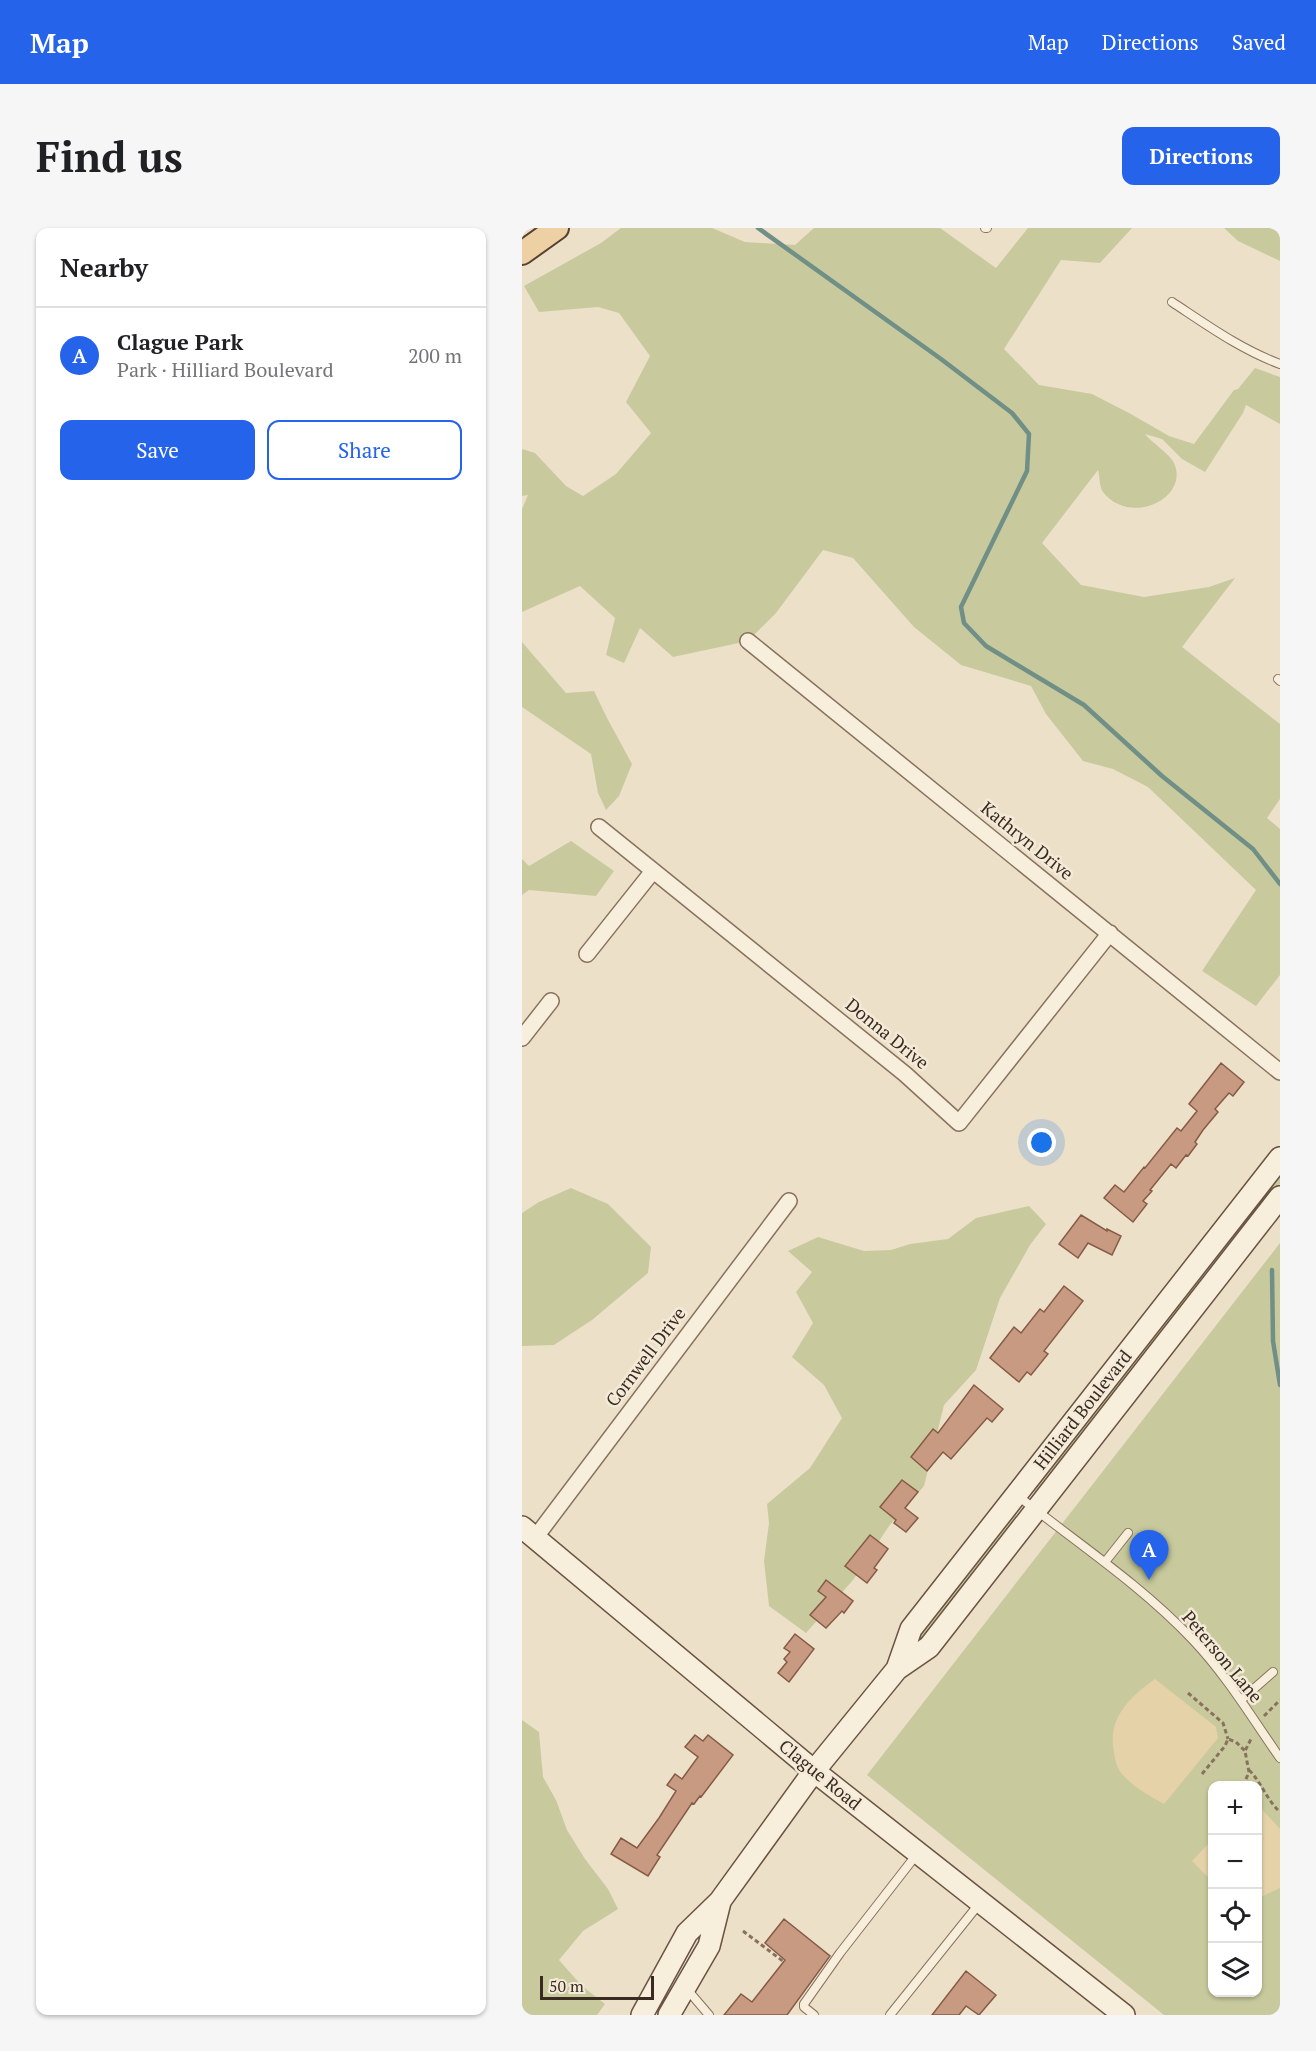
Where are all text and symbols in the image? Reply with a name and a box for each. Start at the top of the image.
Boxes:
text: Map [30,24,89,61]
text: Map [1028,28,1069,56]
text: Directions [1102,28,1199,56]
text: Saved [1232,28,1286,56]
button: Directions [1122,127,1280,185]
text: Find us [36,128,183,184]
text: Nearby [60,250,148,284]
text: Clague Park [117,327,243,356]
text: A [72,342,87,369]
text: 200 m [408,342,462,369]
text: Park · Hilliard Boulevard [117,356,333,383]
button: Save [60,420,255,480]
button: Share [267,420,462,480]
street label: Kathryn Drive [976,796,1079,885]
street label: Donna Drive [841,992,934,1074]
your location [1027,1128,1056,1157]
street label: Cornwell Drive [600,1302,691,1411]
street label: Hilliard Boulevard [1028,1345,1137,1474]
pin: A [1130,1530,1168,1580]
street label: Peterson Lane [1177,1605,1268,1708]
street label: Clague Road [774,1734,867,1815]
map controls [1208,1781,1262,1997]
button: + [1208,1781,1262,1835]
button: − [1208,1835,1262,1889]
button: locate [1208,1889,1262,1943]
button: layers [1208,1943,1262,1997]
scale bar [540,1973,654,2000]
text: 50 m [549,1975,584,1997]

